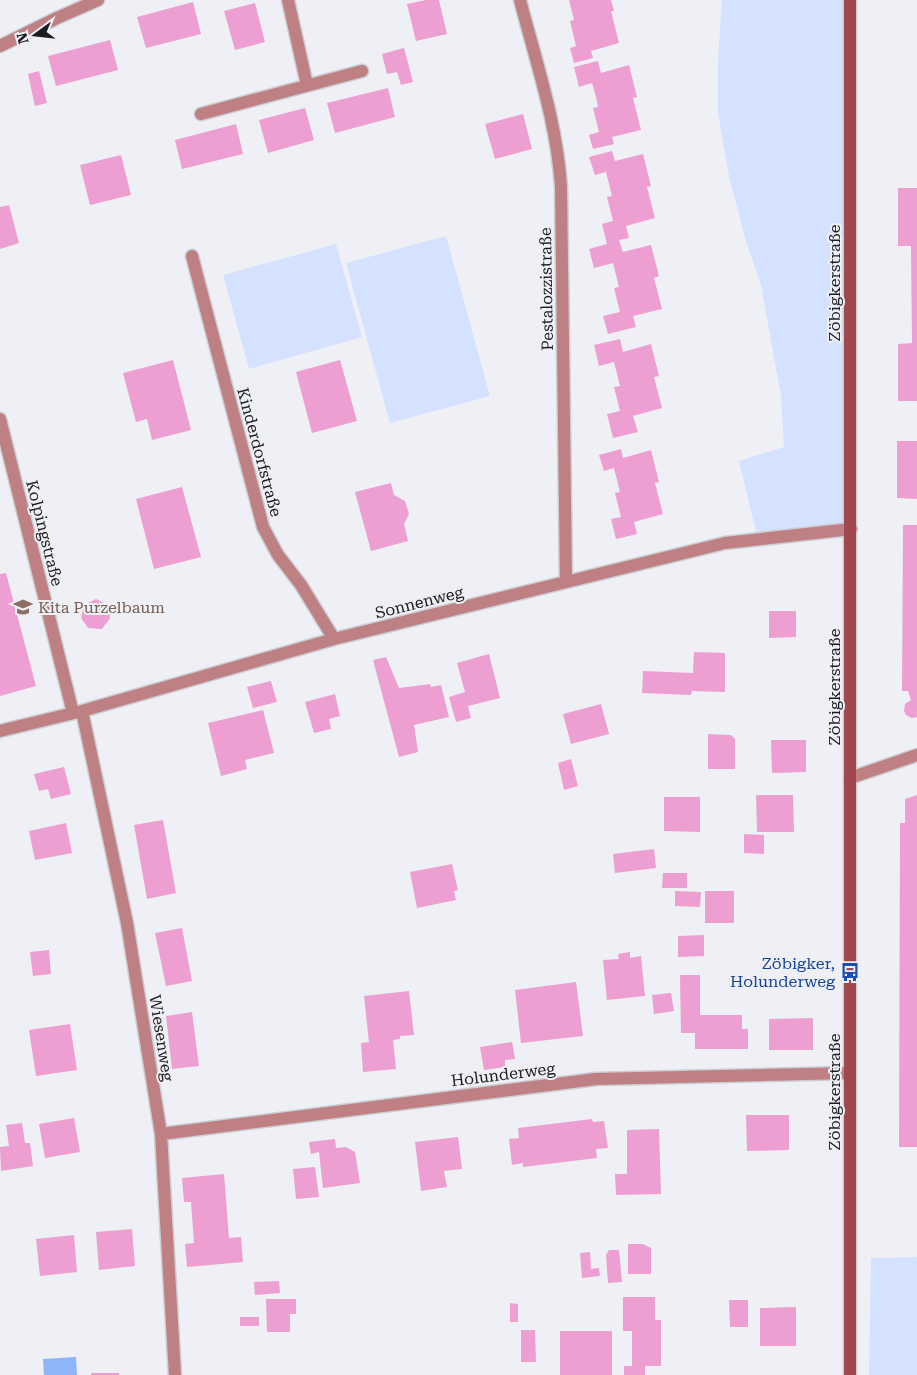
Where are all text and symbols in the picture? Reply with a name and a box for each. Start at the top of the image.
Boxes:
north arrow [10,10,60,60]
text: N [13,31,32,46]
street label: Zöbigkerstraße [825,224,844,341]
street label: Pestalozzistraße [536,227,557,351]
street label: Kinderdorfstraße [233,386,286,519]
street label: Kolpingstraße [22,478,67,588]
street label: Sonnenweg [373,582,466,623]
school or university icon: Kita Purzelbaum [12,596,34,618]
place label: Kita Purzelbaum [38,598,165,617]
street label: Zöbigkerstraße [825,628,844,745]
place label: Zöbigker, Holunderweg [730,954,836,991]
bus stop icon: Zöbigker, Holunderweg [839,961,861,983]
street label: Wiesenweg [145,993,178,1084]
street label: Zöbigkerstraße [825,1033,844,1150]
street label: Holunderweg [450,1059,557,1090]

